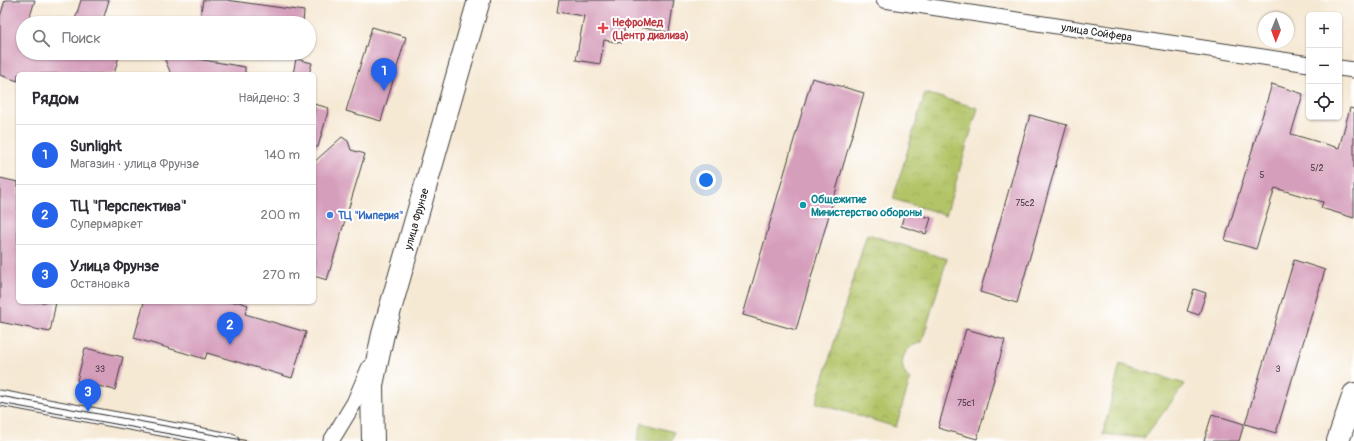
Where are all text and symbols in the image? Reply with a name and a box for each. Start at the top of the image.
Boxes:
north arrow [1258,12,1294,48]
map controls [1306,12,1342,120]
button: + [1306,12,1342,48]
search box [16,16,316,60]
place label: НефроМед (Центр диализа) [612,16,689,42]
street label: улица Сойфера [1059,20,1133,44]
marker: НефроМед (Центр диализа) [597,22,609,34]
icon: search [30,27,52,49]
text: Поиск [62,29,101,48]
button: − [1306,48,1342,84]
pin: 1 [371,58,397,91]
button: locate [1306,84,1342,120]
text: Рядом [32,88,79,109]
text: Найдено: 3 [238,90,300,106]
text: Sunlight [70,137,122,156]
text: 1 [42,147,48,163]
text: 140 m [264,147,300,163]
text: Магазин · улица Фрунзе [70,156,199,172]
house number: 5/2 [1310,163,1324,174]
your location [696,170,716,190]
house number: 5 [1260,170,1265,181]
street label: улица Фрунзе [401,186,431,252]
place label: Общежитие Министерство обороны [811,193,922,219]
text: ТЦ "Перспектива" [70,197,187,216]
house number: 75с2 [1015,198,1035,209]
marker: Общежитие Министерство обороны [798,200,808,210]
text: 2 [41,207,49,223]
text: 200 m [261,207,300,223]
place label: ТЦ "Империя" [337,209,403,222]
marker: ТЦ "Империя" [325,210,335,220]
text: Супермаркет [70,216,143,232]
text: Улица Фрунзе [70,257,159,276]
text: 3 [41,267,49,283]
text: 270 m [263,267,300,283]
text: Остановка [70,276,130,292]
pin: 2 [217,312,243,345]
house number: 33 [95,364,105,375]
house number: 3 [1275,364,1281,375]
pin: 3 [75,379,101,412]
house number: 75с1 [957,398,975,409]

